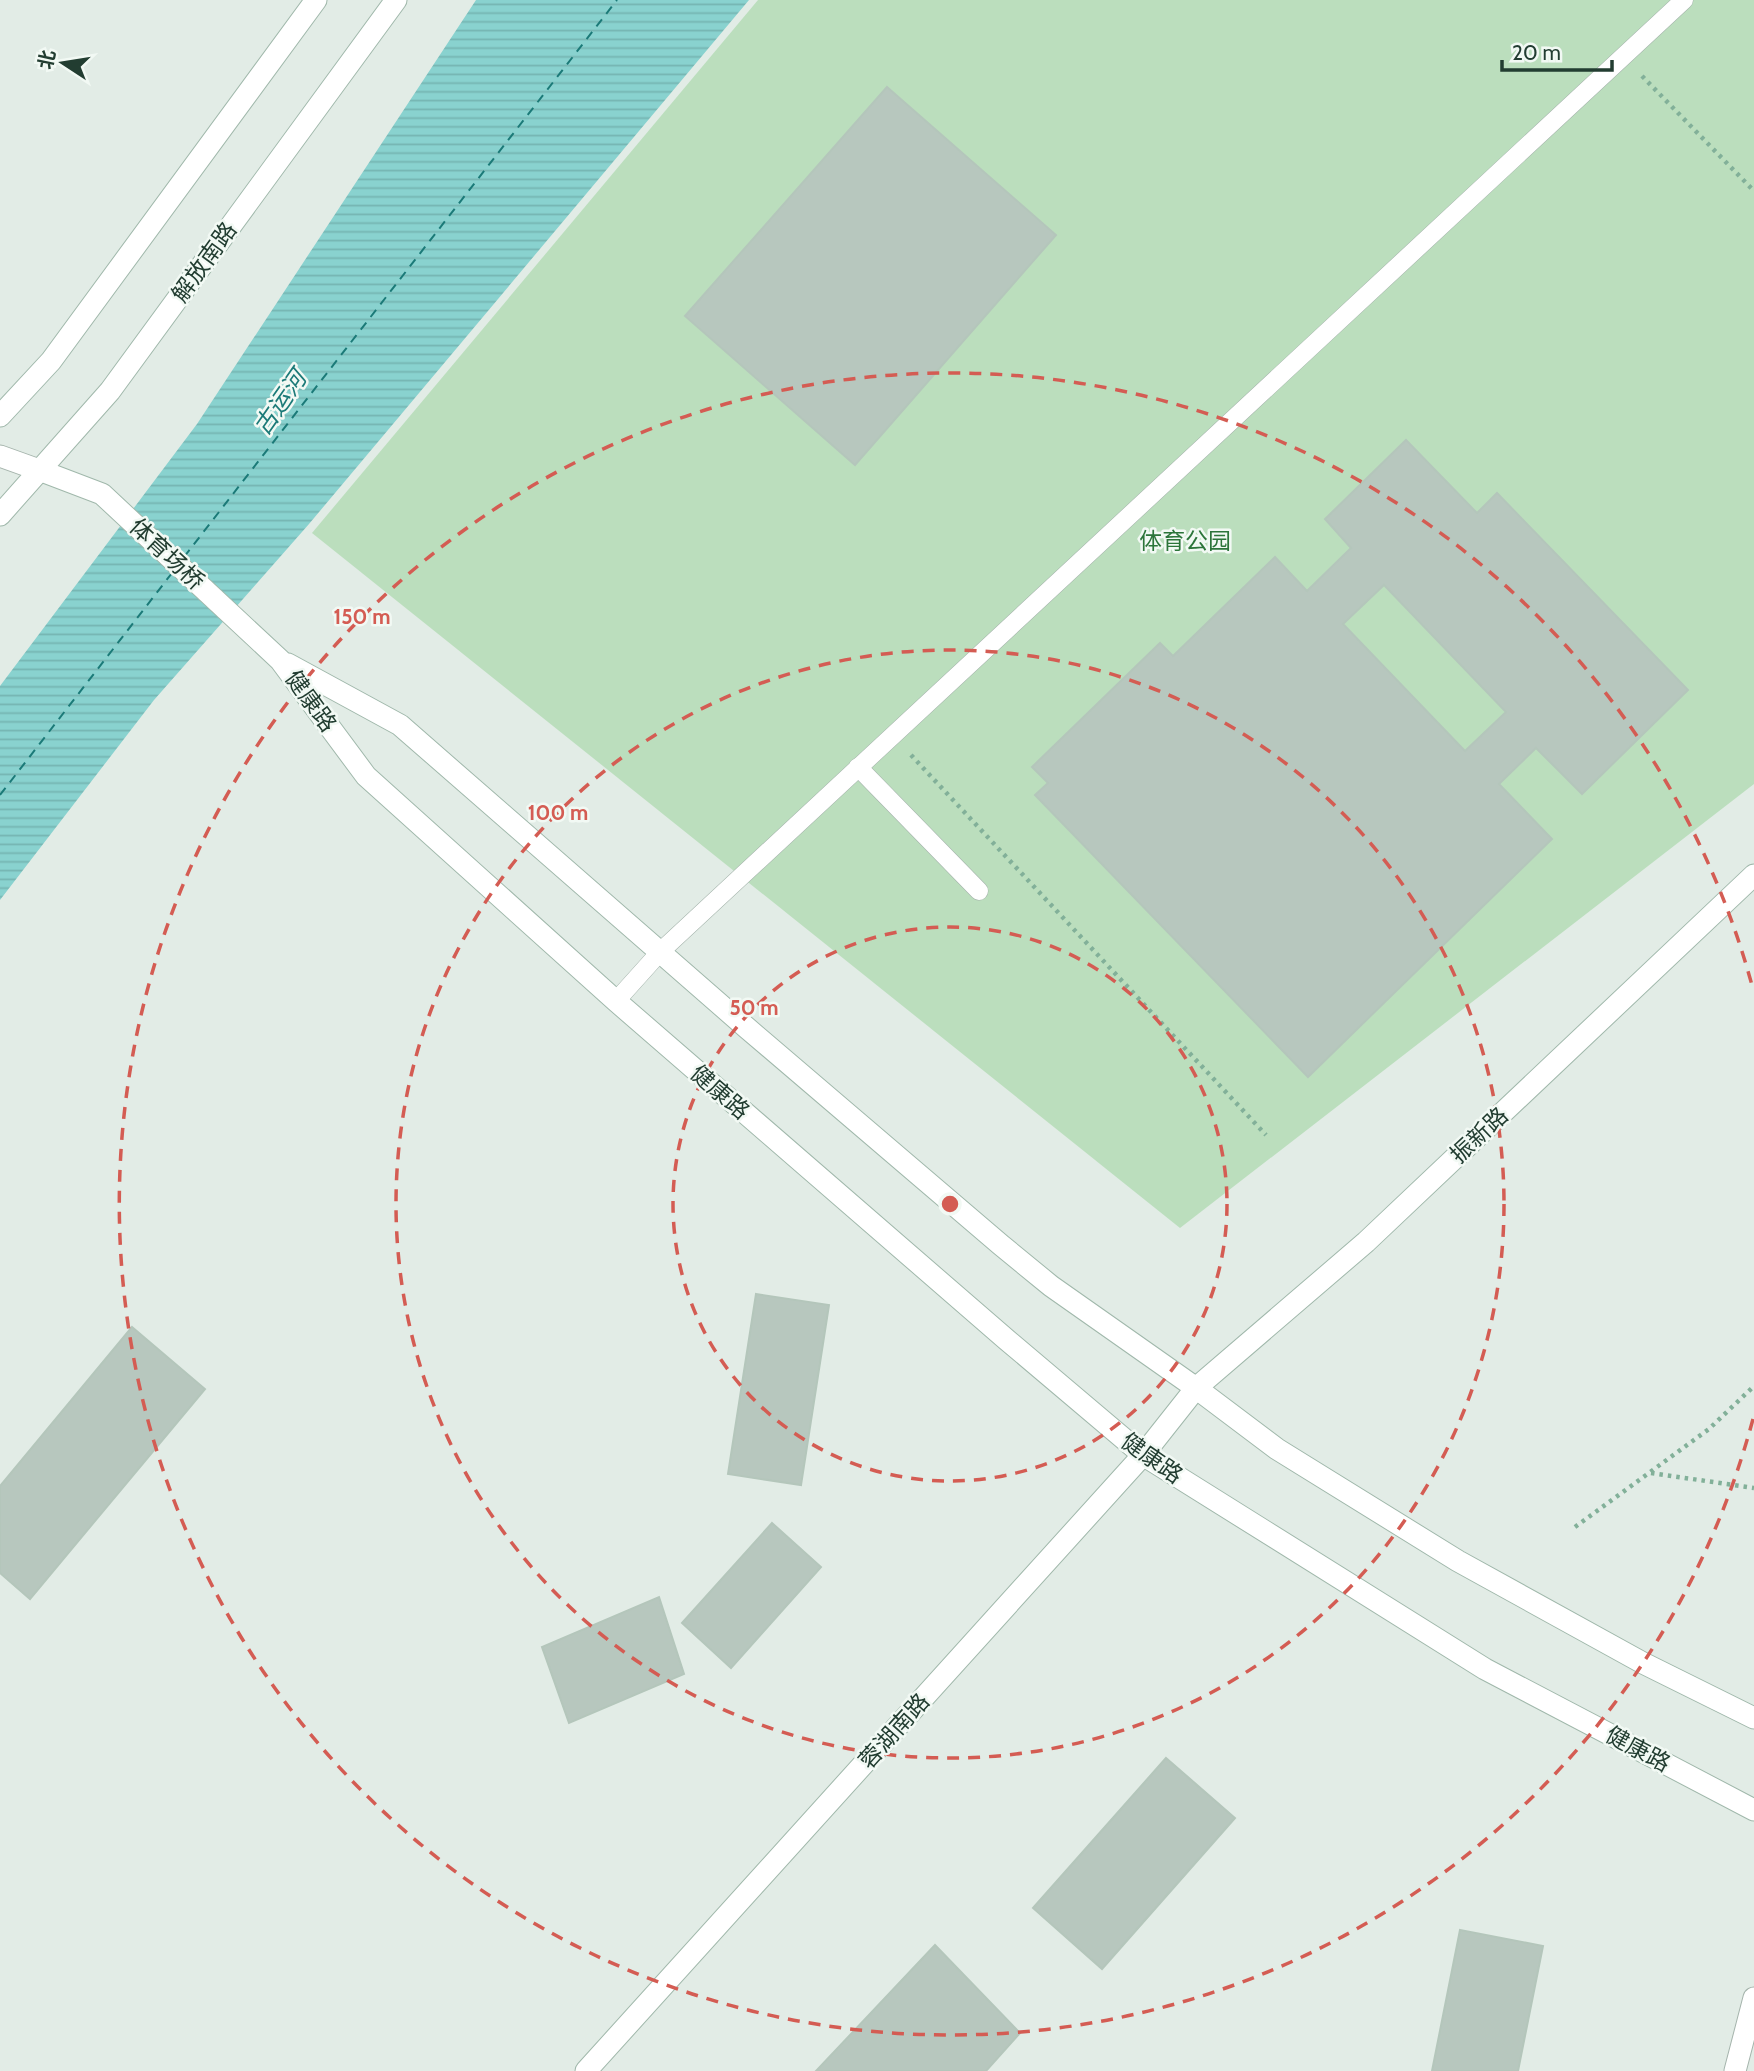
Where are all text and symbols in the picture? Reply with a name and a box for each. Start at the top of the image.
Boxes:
north arrow [28,28,98,98]
scale bar [1502,28,1612,72]
text: 20 m [1512,40,1561,65]
text: 北 [34,48,60,71]
street label: 解放南路 [166,217,242,307]
water label: 古运河 [247,362,314,441]
street label: 体育场桥 [124,512,210,596]
park label: 体育公园 [1139,527,1231,555]
text: 150 m [334,604,390,629]
street label: 健康路 [279,665,343,737]
text: 100 m [528,800,588,825]
text: 50 m [729,995,779,1020]
street label: 健康路 [685,1059,755,1125]
street label: 振新路 [1444,1101,1514,1169]
centre of rings [938,1192,962,1216]
street label: 健康路 [1116,1427,1188,1489]
street label: 蓉湖南路 [853,1687,935,1775]
street label: 健康路 [1601,1720,1675,1778]

